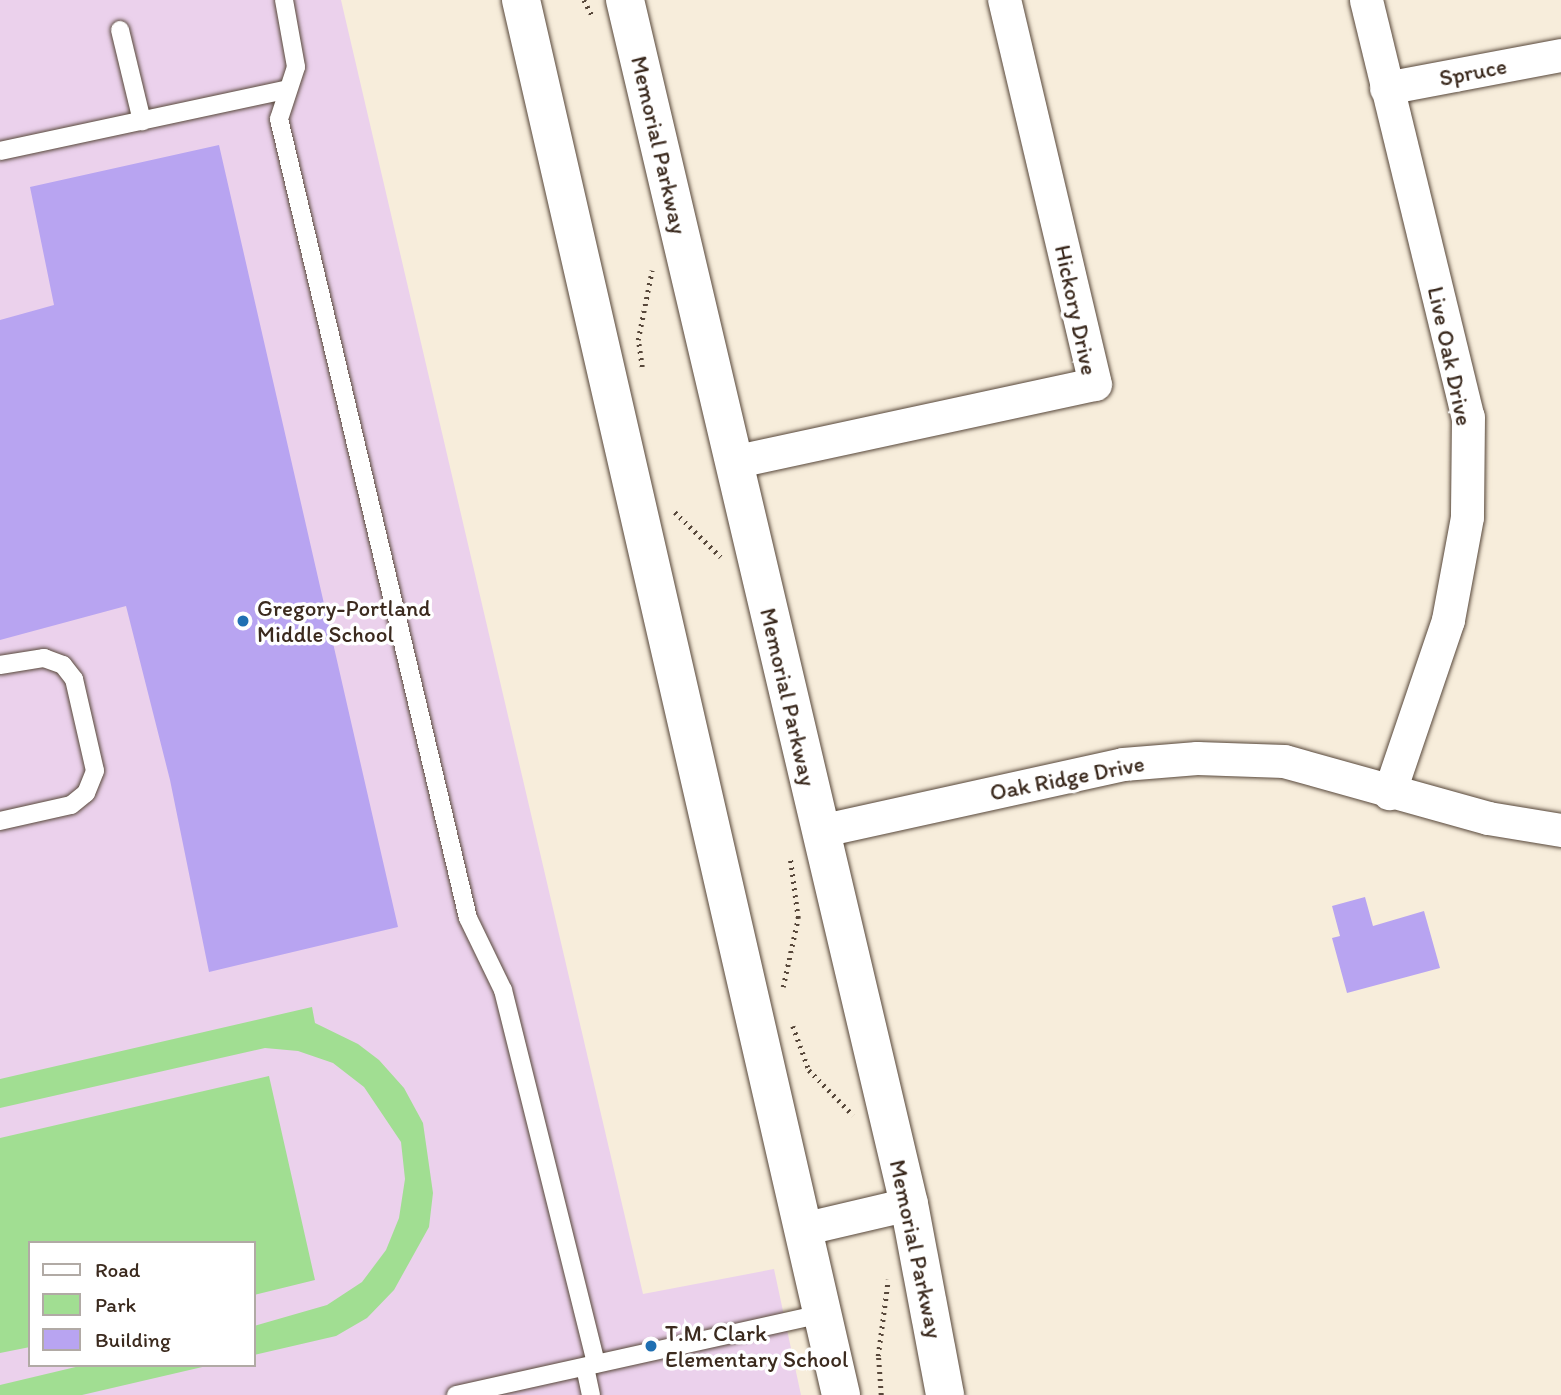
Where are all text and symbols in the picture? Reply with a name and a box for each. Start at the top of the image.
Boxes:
street label: Spruce [1437,52,1509,92]
street label: Memorial Parkway [625,54,693,236]
street label: Hickory Drive [1049,242,1103,378]
street label: Live Oak Drive [1422,284,1478,428]
place label: Gregory-Portland Middle School [257,594,431,648]
street label: Memorial Parkway [754,606,822,788]
marker: Gregory-Portland Middle School [235,613,251,629]
street label: Oak Ridge Drive [987,749,1147,807]
street label: Memorial Parkway [884,1157,948,1341]
legend [28,1241,256,1367]
text: Road [95,1257,140,1282]
text: Park [95,1292,136,1317]
place label: T.M. Clark Elementary School [665,1319,848,1373]
text: Building [95,1327,171,1352]
marker: T.M. Clark Elementary School [643,1338,659,1354]

